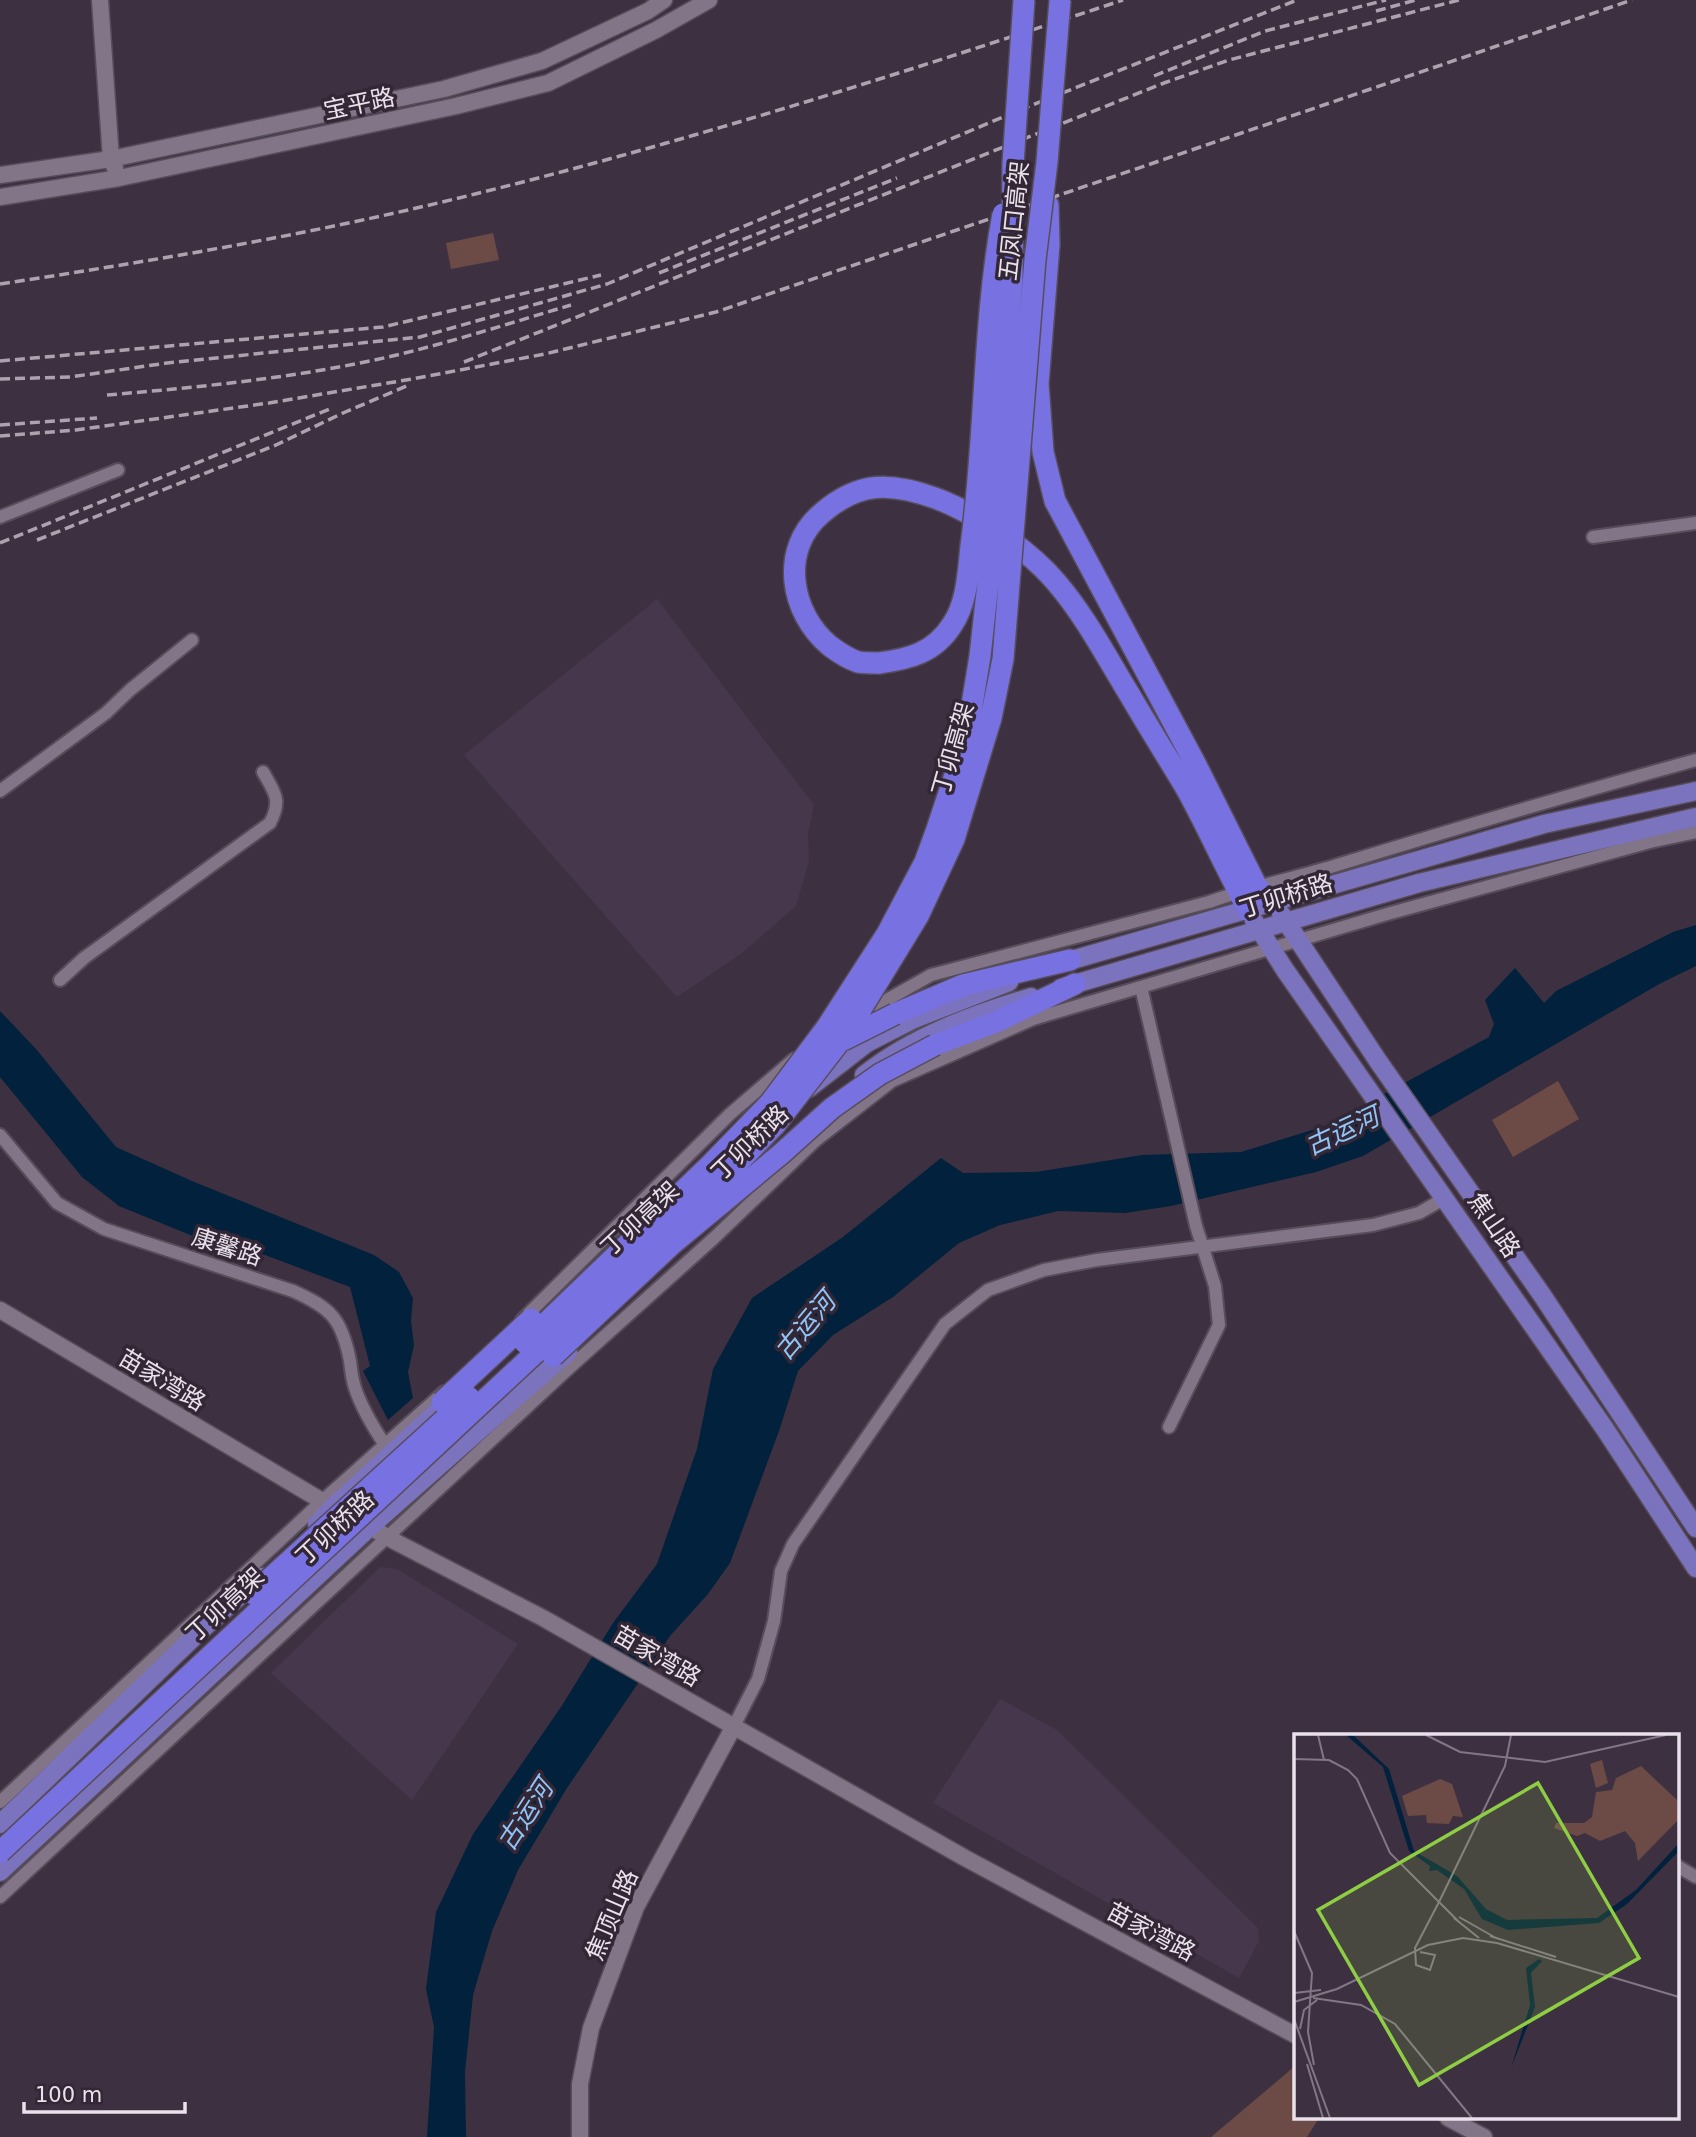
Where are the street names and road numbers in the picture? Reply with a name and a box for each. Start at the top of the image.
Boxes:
street label: 宝平路 [321,83,397,125]
street label: 五凤口高架 [994,160,1034,282]
street label: 丁卯高架 [926,699,980,799]
street label: 丁卯桥路 [1236,869,1336,923]
street label: 丁卯桥路 [706,1100,794,1186]
street label: 丁卯高架 [595,1176,685,1262]
street label: 焦山路 [1462,1187,1526,1263]
street label: 康馨路 [188,1223,266,1271]
street label: 苗家湾路 [114,1343,210,1417]
street label: 丁卯桥路 [290,1485,380,1571]
street label: 丁卯高架 [180,1562,270,1648]
street label: 苗家湾路 [608,1620,706,1692]
street label: 焦顶山路 [580,1865,644,1965]
street label: 苗家湾路 [1102,1897,1200,1967]

